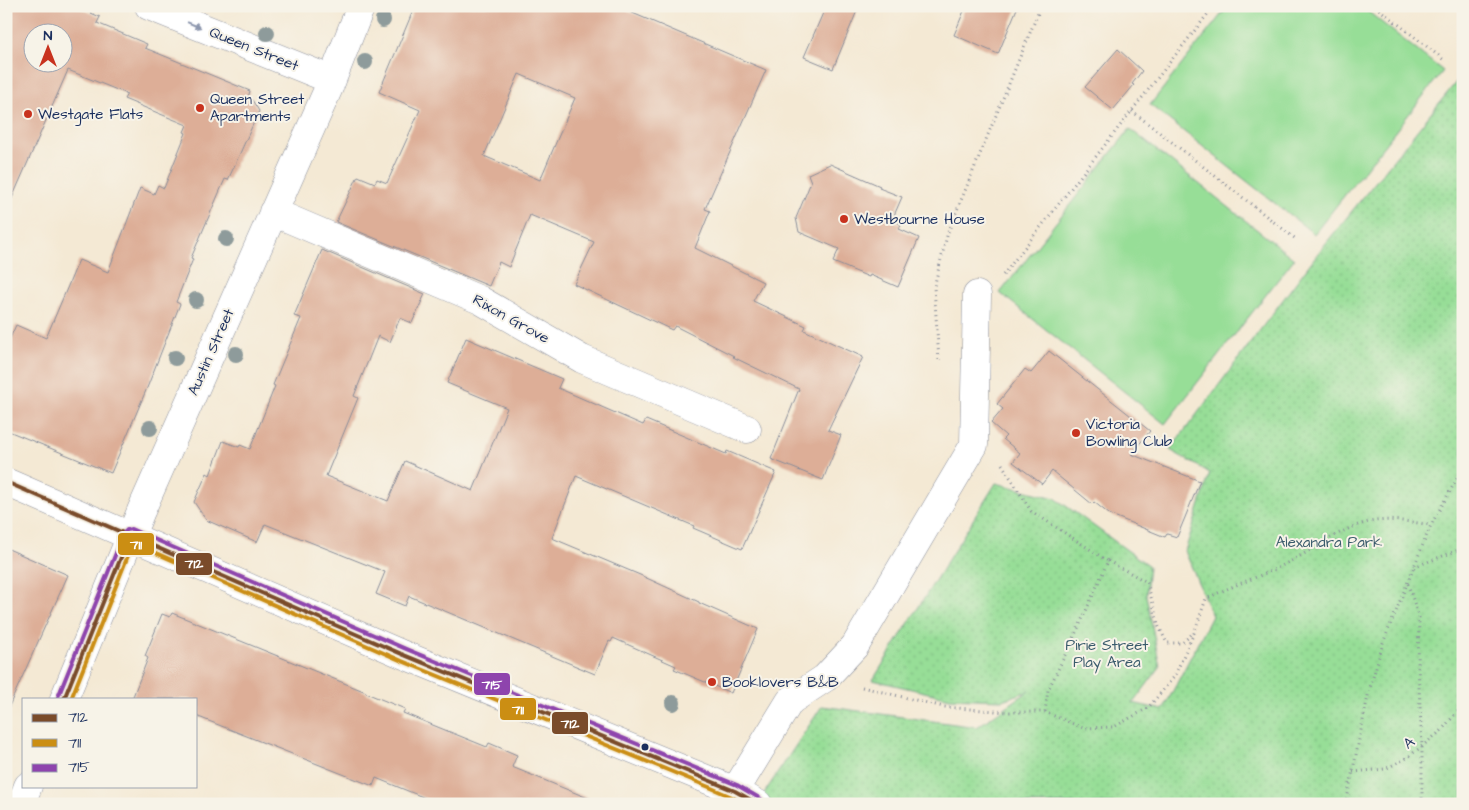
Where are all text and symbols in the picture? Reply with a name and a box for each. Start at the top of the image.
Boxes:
one-way arrow [187,21,201,29]
north arrow [22,22,72,72]
street label: Queen Street [206,22,302,76]
text: N [44,26,53,46]
place label: Queen Street Apartments [210,89,304,127]
marker: Queen Street Apartments [194,102,206,114]
place label: Westgate Flats [38,104,144,126]
marker: Westgate Flats [22,108,34,120]
place label: Westbourne House [854,209,985,230]
marker: Westbourne House [838,213,850,225]
street label: Rixon Grove [469,289,553,349]
street label: Austin Street [183,305,239,399]
place label: Victoria Bowling Club [1086,414,1173,453]
marker: Victoria Bowling Club [1070,427,1082,439]
line badge: 711 [117,532,155,556]
park label: Alexandra Park [1276,532,1382,553]
text: 711 [129,535,142,555]
line badge: 712 [175,552,213,576]
text: 712 [184,554,204,574]
park label: Pirie Street Play Area [1066,635,1148,674]
line badge: 715 [473,672,511,696]
place label: Booklovers B&B [722,672,839,693]
text: 715 [481,675,503,695]
marker: Booklovers B&B [706,676,718,688]
line badge: 711 [499,697,537,721]
legend [22,698,198,788]
text: 711 [511,700,524,720]
text: 712 [68,707,88,728]
line badge: 712 [551,711,589,735]
text: 712 [560,714,580,734]
street label: A [1399,731,1419,754]
text: 711 [68,733,81,754]
unlabelled marker [640,742,650,752]
text: 715 [68,757,90,778]

